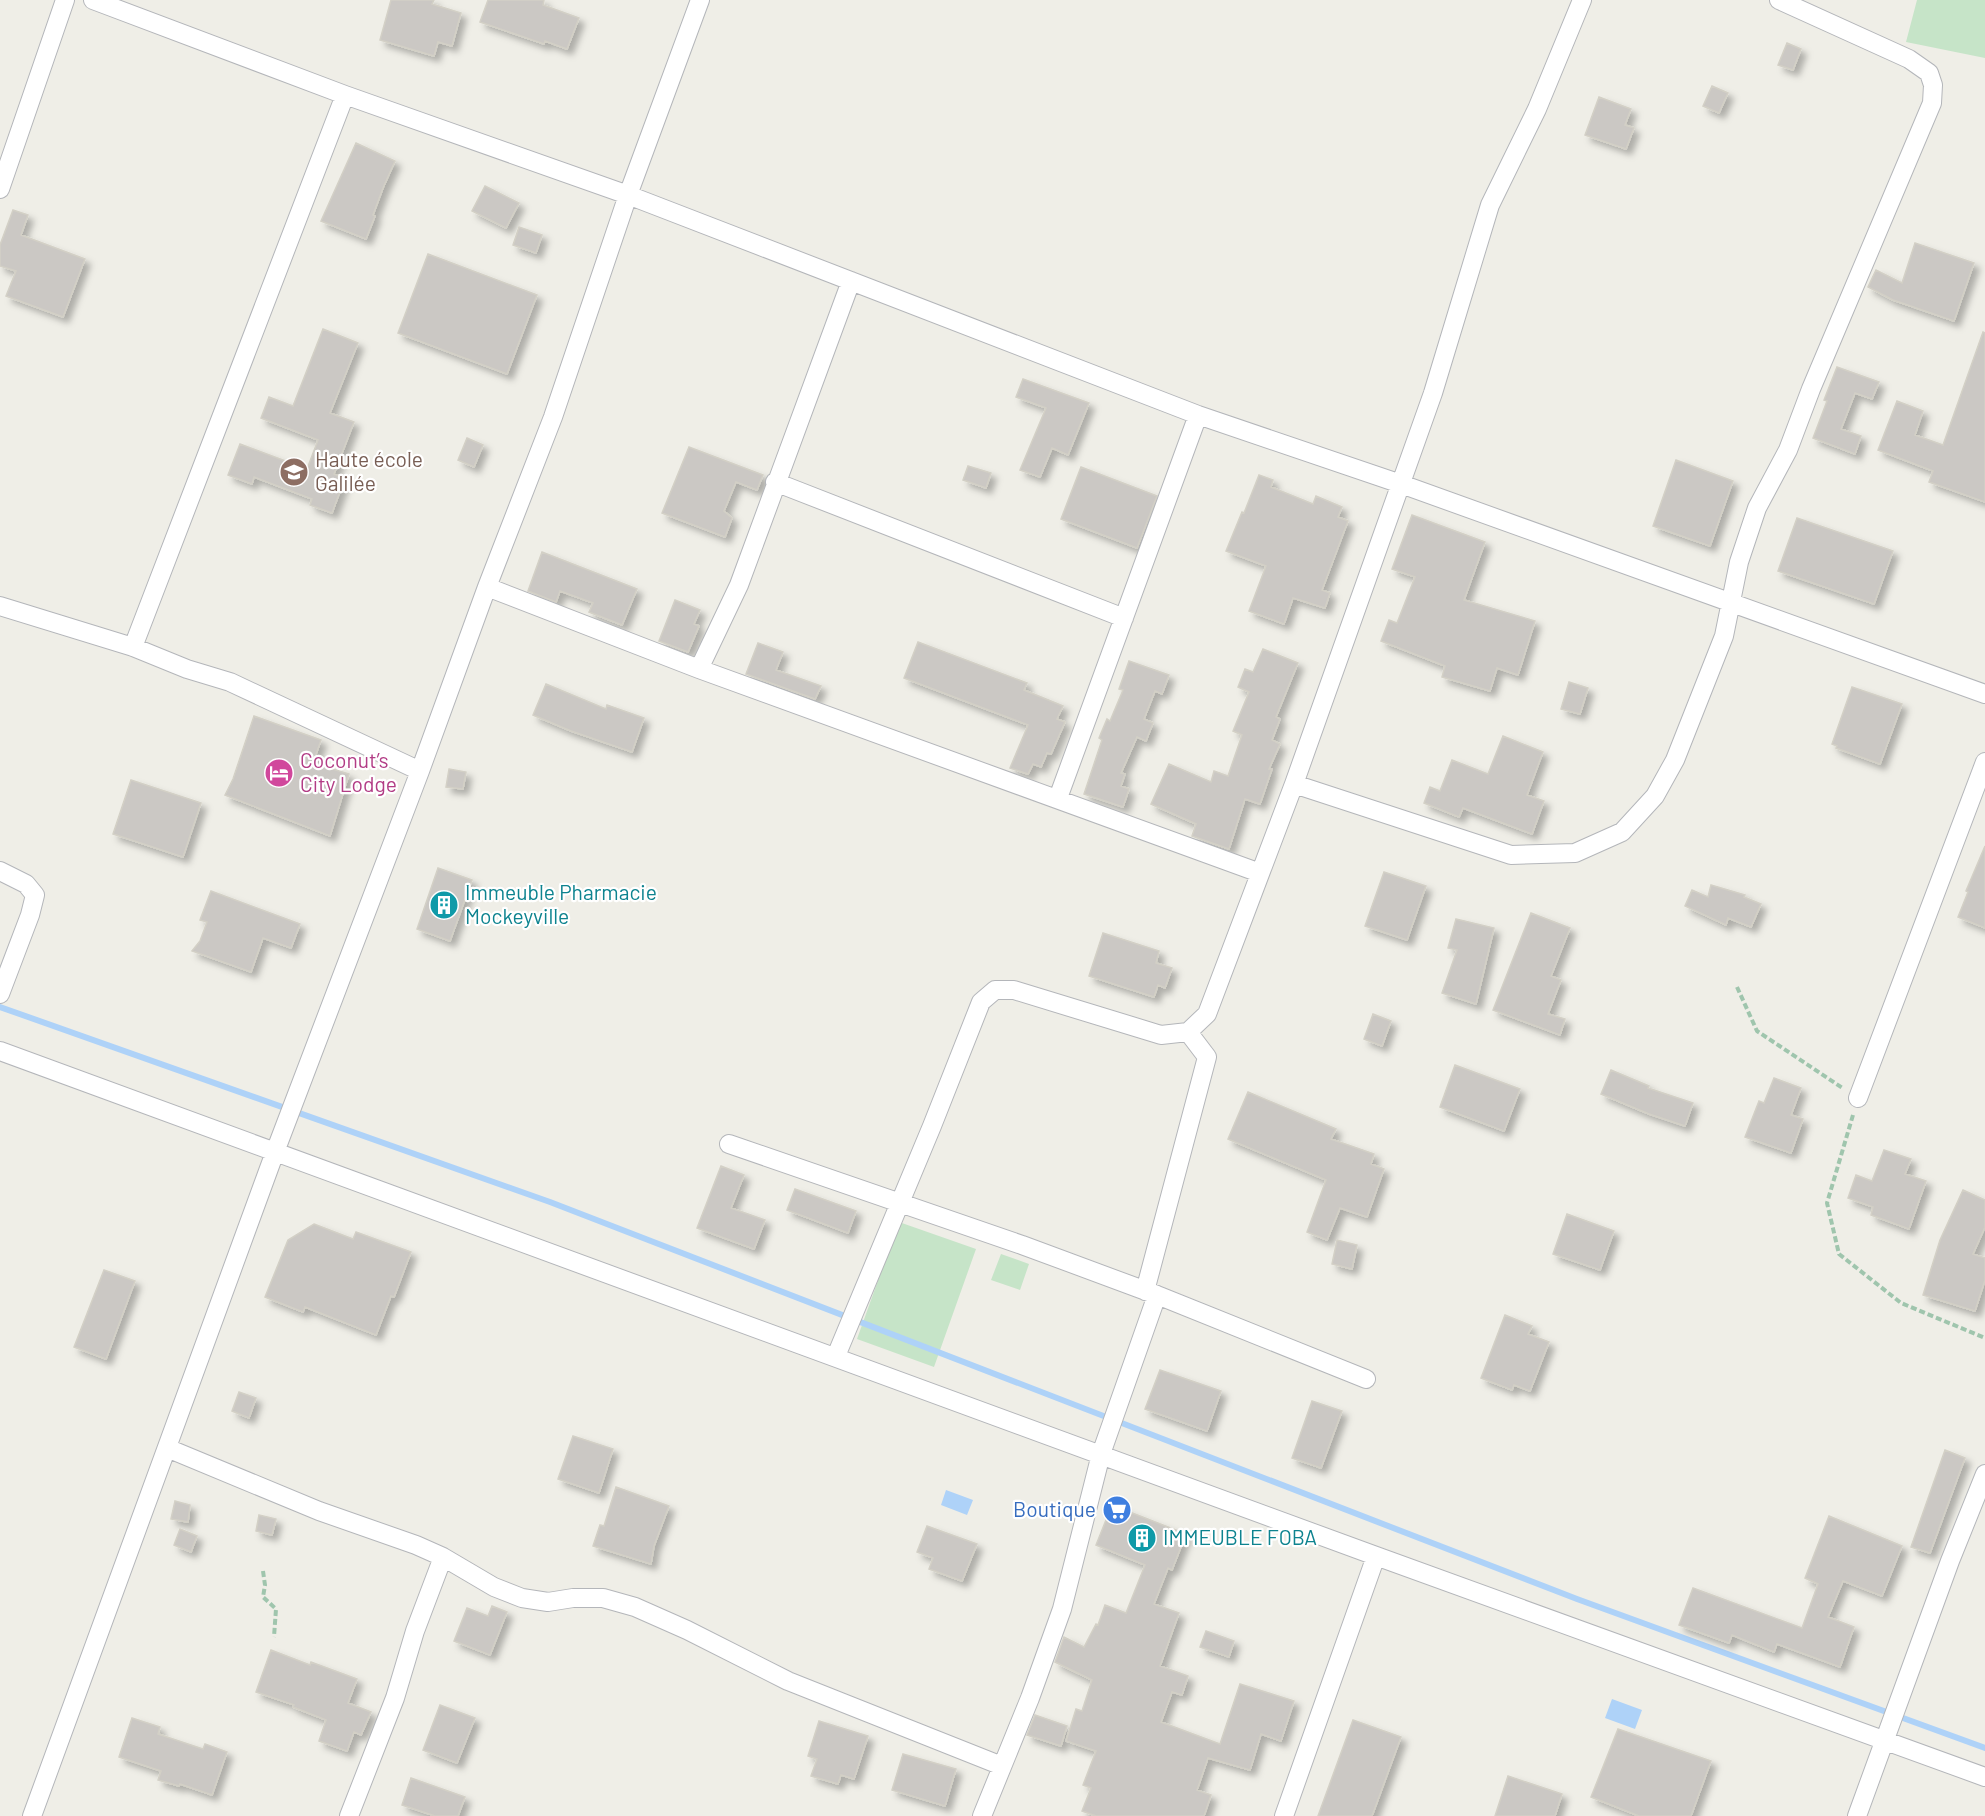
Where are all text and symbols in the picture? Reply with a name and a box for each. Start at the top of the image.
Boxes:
place label: Haute école Galilée [315,446,423,495]
school or university icon: Haute école Galilée [278,456,310,488]
place label: Coconut’s City Lodge [300,747,397,796]
hotel icon: Coconut’s City Lodge [263,757,295,789]
place label: Immeuble Pharmacie Mockeyville [465,879,657,928]
building icon: Immeuble Pharmacie Mockeyville [428,889,460,921]
supermarket icon: Boutique [1101,1494,1133,1526]
place label: Boutique [1013,1496,1096,1521]
building icon: IMMEUBLE FOBA [1126,1522,1158,1554]
place label: IMMEUBLE FOBA [1163,1524,1317,1549]

